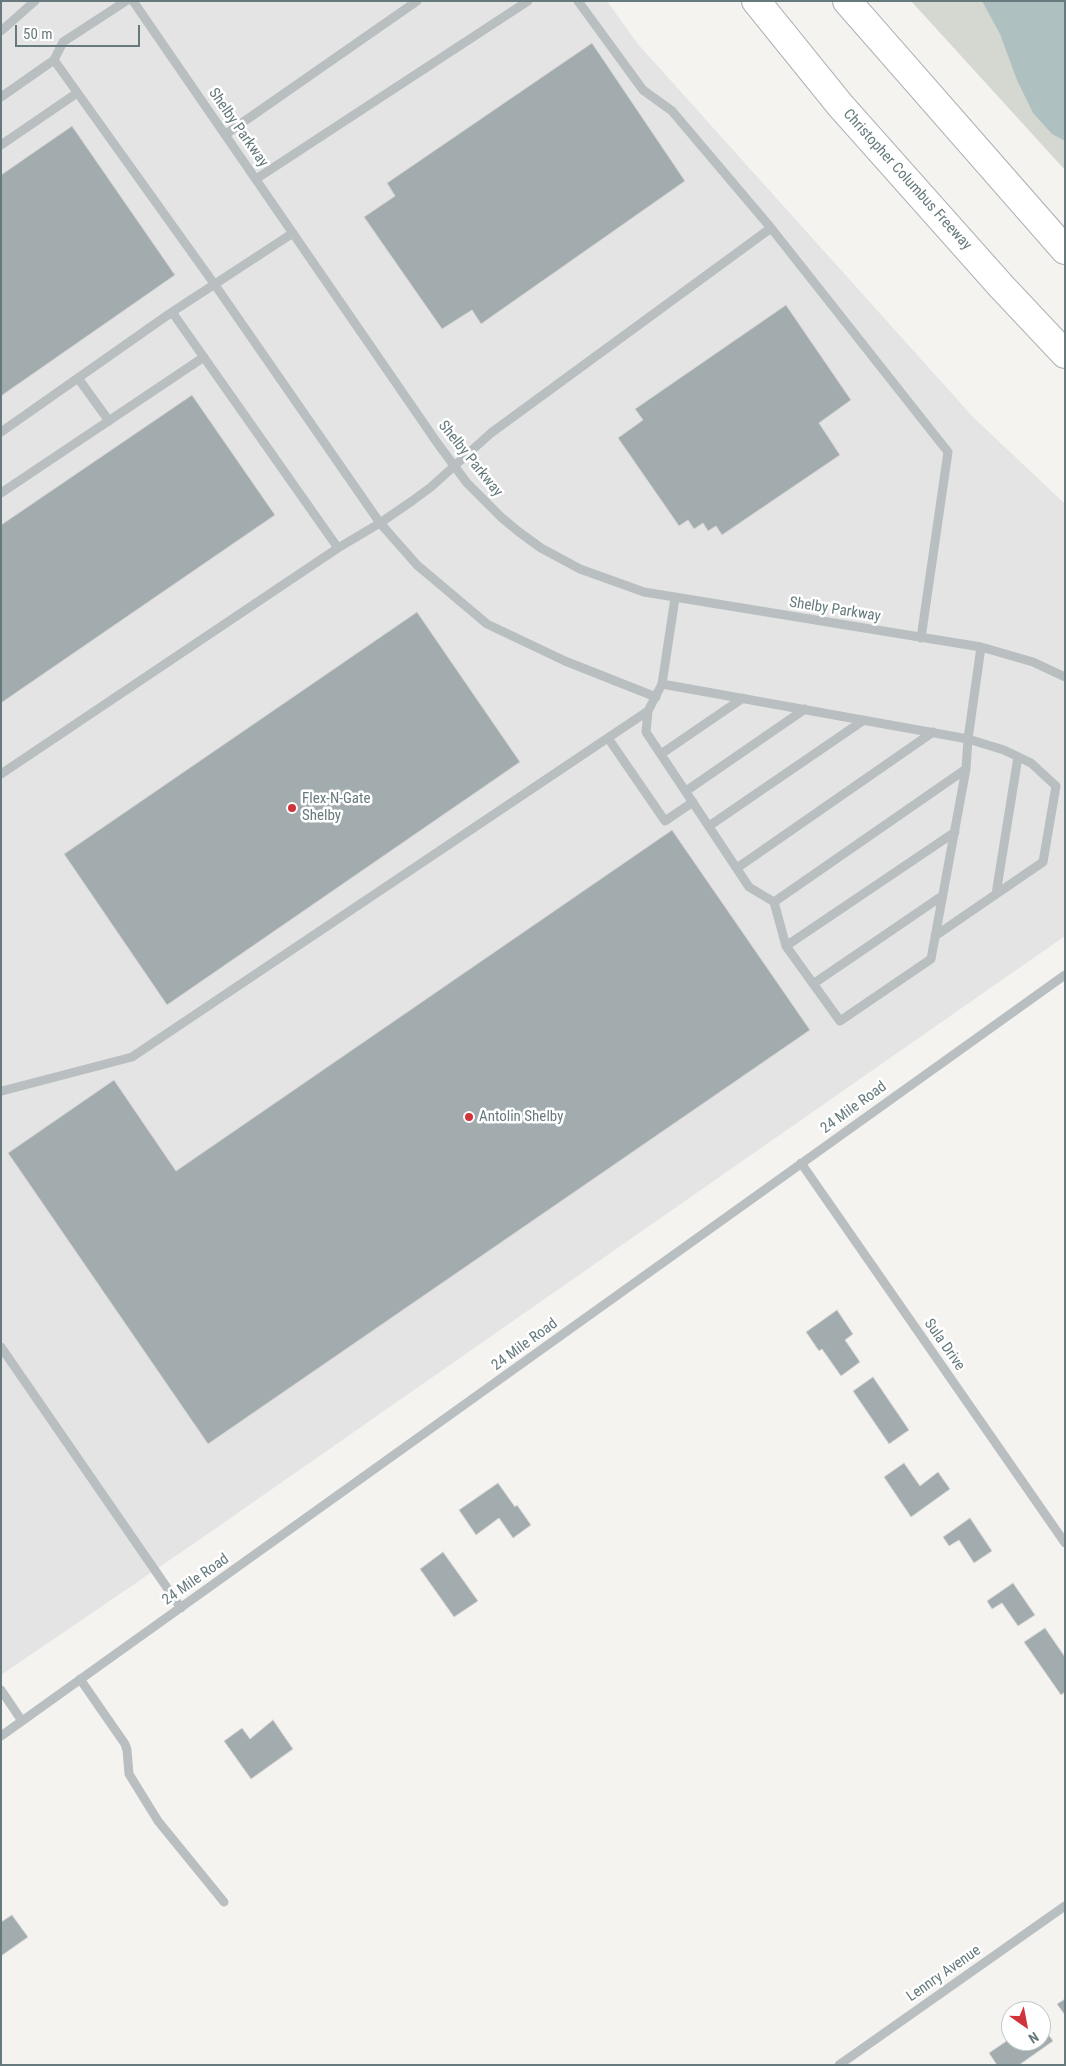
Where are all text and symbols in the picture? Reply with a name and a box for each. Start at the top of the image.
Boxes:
scale bar [18,15,142,47]
text: 50 m [23,25,53,43]
street label: Shelby Parkway [204,85,272,171]
street label: Christopher Columbus Freeway [839,106,975,254]
street label: Shelby Parkway [434,417,506,501]
street label: Shelby Parkway [788,594,882,626]
place label: Flex-N-Gate Shelby [302,790,371,825]
marker: Flex-N-Gate Shelby [286,802,298,814]
street label: 24 Mile Road [818,1078,890,1138]
place label: Antolin Shelby [479,1108,563,1126]
marker: Antolin Shelby [463,1111,475,1123]
street label: 24 Mile Road [489,1315,561,1375]
street label: Sula Drive [920,1316,968,1374]
street label: 24 Mile Road [159,1551,233,1609]
street label: Lennry Avenue [904,1942,984,2006]
north arrow [1001,2001,1051,2051]
text: N [1026,2029,1042,2047]

